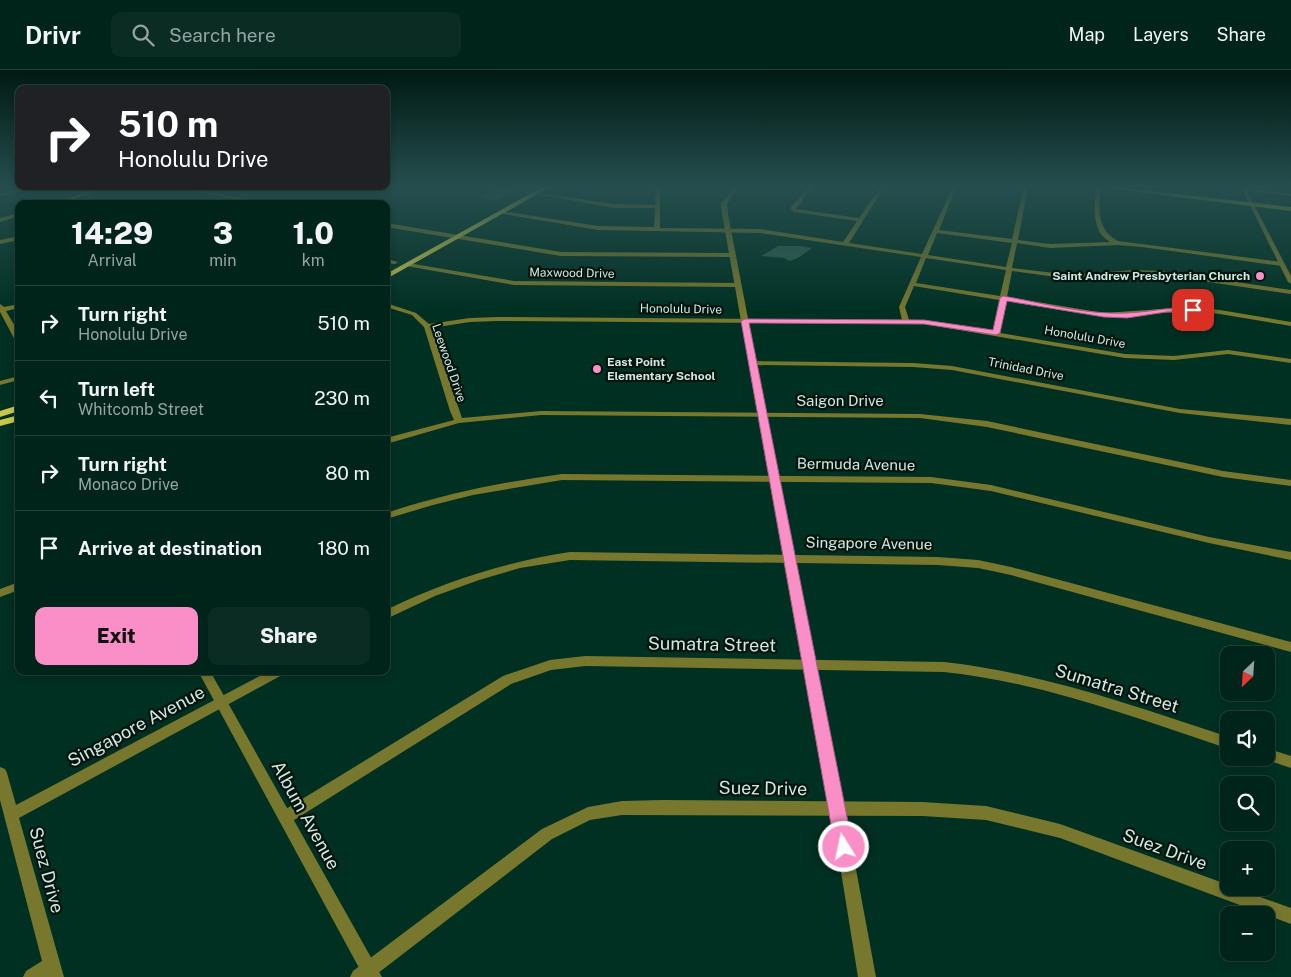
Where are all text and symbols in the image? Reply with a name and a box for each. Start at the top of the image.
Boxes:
search box [111,12,461,57]
text: Drivr [25,21,81,49]
icon: search [129,21,157,49]
text: Search here [169,24,276,46]
text: Map [1069,24,1105,45]
text: Layers [1133,24,1189,45]
text: Share [1217,24,1266,45]
text: 510 m [118,104,218,145]
icon: right [35,105,100,170]
text: Honolulu Drive [118,146,269,172]
text: 14:29 [71,215,153,251]
text: 3 [213,215,233,251]
text: 1.0 [292,215,334,251]
text: Arrival [87,251,137,270]
text: min [209,251,236,270]
text: km [302,251,325,270]
street label: Maxwood Drive [529,265,615,281]
place label: Saint Andrew Presbyterian Church [1052,269,1250,283]
marker: Saint Andrew Presbyterian Church [1254,270,1266,282]
pin [1172,289,1214,331]
icon: arrive [1179,296,1207,324]
street label: Honolulu Drive [640,301,722,317]
text: Turn right [78,303,167,325]
icon: right [35,309,63,337]
text: 510 m [317,312,370,334]
street label: Leewood Drive [429,322,469,404]
street label: Honolulu Drive [1043,323,1127,351]
text: Honolulu Drive [78,325,188,344]
place label: East Point Elementary School [607,355,716,383]
street label: Trinidad Drive [987,355,1065,383]
marker: East Point Elementary School [591,363,603,375]
text: Turn left [78,378,155,400]
icon: left [35,384,63,412]
text: 230 m [314,387,370,409]
street label: Saigon Drive [796,392,884,409]
text: Whitcomb Street [78,400,204,419]
text: Turn right [78,453,167,475]
street label: Bermuda Avenue [797,454,915,474]
icon: right [35,459,63,487]
text: 80 m [325,462,370,484]
text: Monaco Drive [78,475,179,494]
street label: Singapore Avenue [806,533,932,553]
icon: arrive [35,534,63,562]
text: Arrive at destination [78,537,262,559]
text: 180 m [317,537,370,559]
button: Exit [35,607,198,665]
button: Share [208,607,370,665]
street label: Sumatra Street [648,632,776,656]
north arrow [1220,646,1275,701]
map controls [1220,646,1275,961]
street label: Sumatra Street [1053,659,1181,717]
street label: Singapore Avenue [64,681,208,771]
button: sound [1220,711,1275,766]
street label: Album Avenue [267,757,345,873]
button: search [1220,776,1275,831]
street label: Suez Drive [719,777,807,799]
position arrow [817,820,869,872]
street label: Suez Drive [25,824,69,916]
street label: Suez Drive [1120,824,1210,874]
button: + [1220,841,1275,896]
button: − [1220,906,1275,961]

